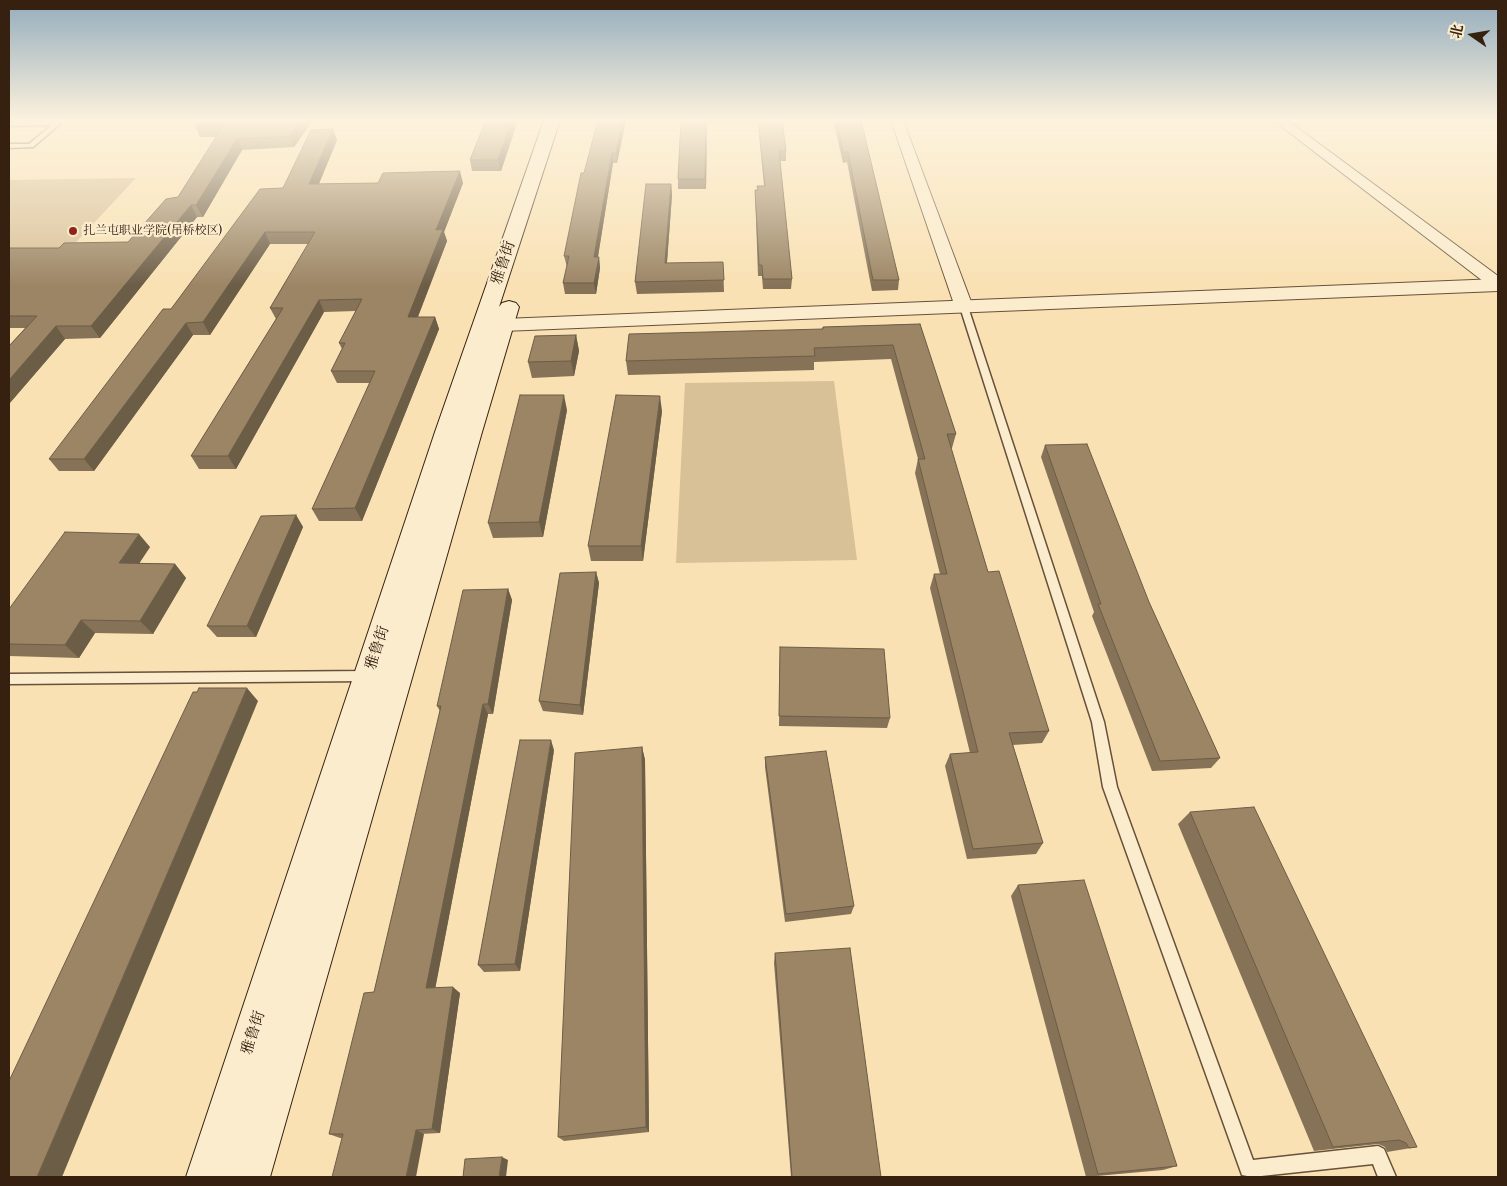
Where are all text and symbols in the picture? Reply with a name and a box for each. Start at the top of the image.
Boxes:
north arrow [1447,10,1497,60]
text: 北 [1447,23,1468,40]
place label: 扎兰屯职业学院(吊桥校区) [83,224,222,238]
marker: 扎兰屯职业学院(吊桥校区) [67,225,79,237]
street label: 雅鲁街 [488,239,520,287]
street label: 雅鲁街 [362,624,394,672]
street label: 雅鲁街 [238,1009,270,1057]

